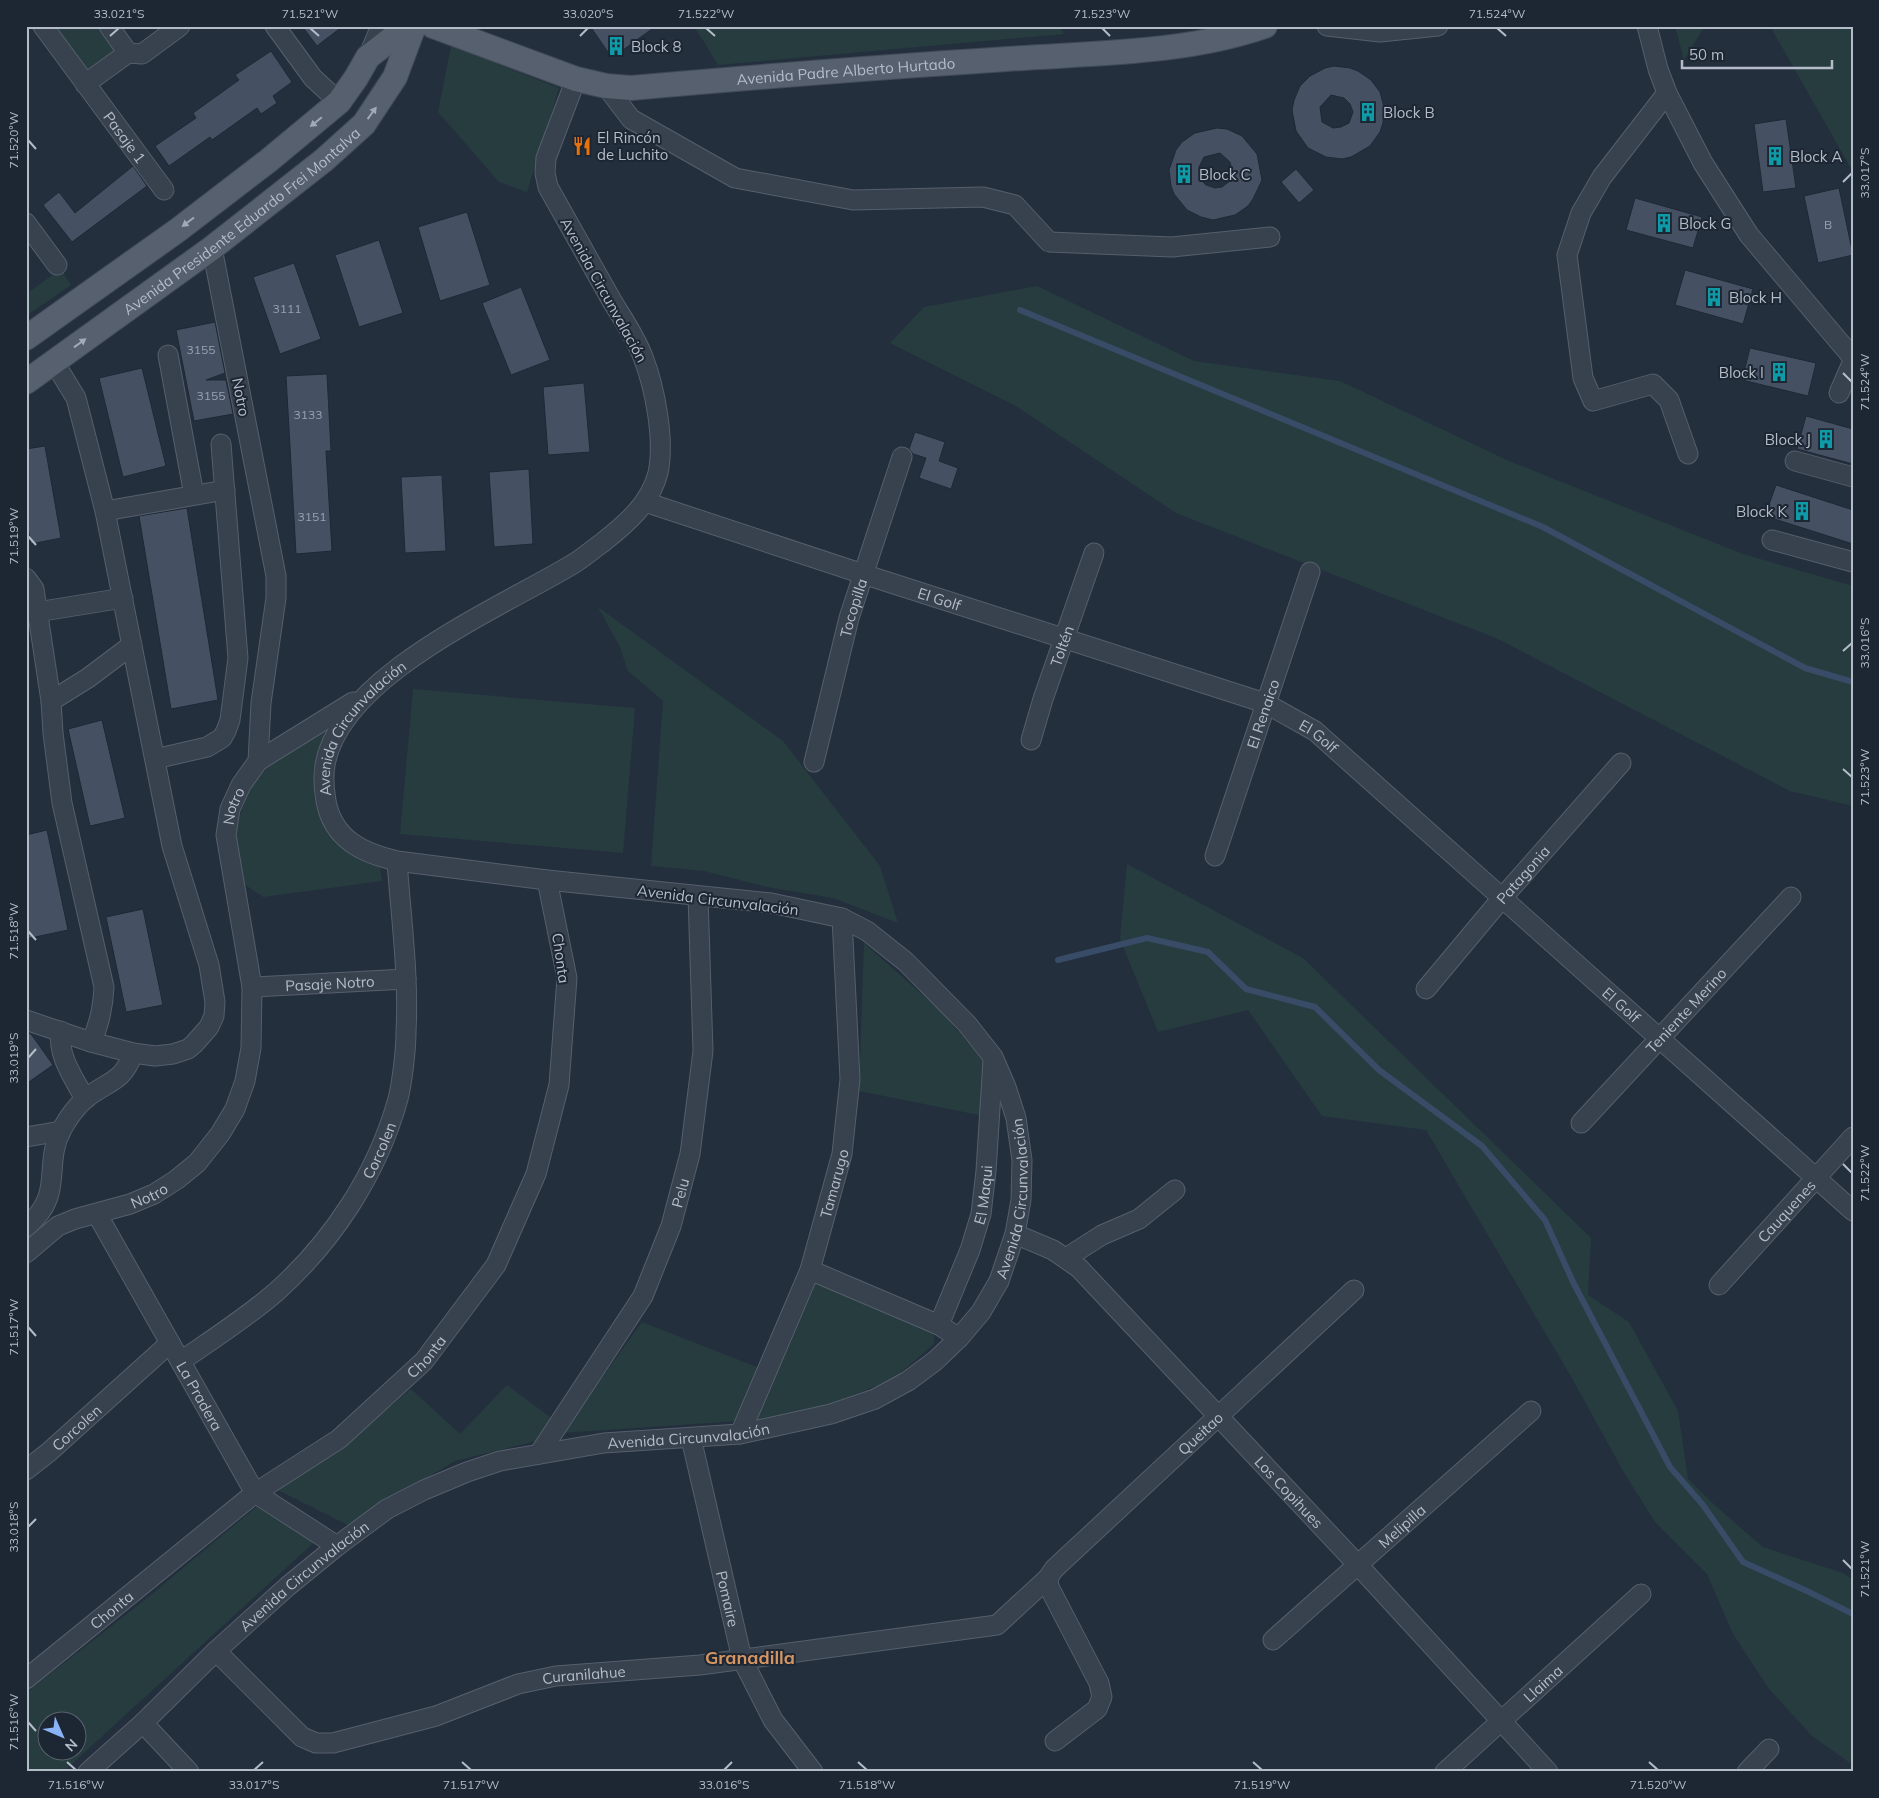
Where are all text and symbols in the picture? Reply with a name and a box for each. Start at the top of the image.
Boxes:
text: 33.021°S [94,6,144,21]
text: 71.521°W [282,6,338,21]
text: 33.020°S [563,6,613,21]
text: 71.522°W [678,6,734,21]
text: 71.523°W [1074,6,1130,21]
text: 71.524°W [1469,6,1525,21]
building icon: Block 8 [605,35,627,57]
place label: Block 8 [631,37,681,56]
scale bar [1682,38,1832,70]
text: 50 m [1689,45,1724,64]
street label: Avenida Padre Alberto Hurtado [736,53,956,88]
building icon: Block B [1357,101,1379,123]
place label: Block B [1383,103,1435,122]
one-way arrow [367,106,377,120]
street label: Pasaje 1 [100,107,150,167]
text: 71.520°W [6,112,21,168]
one-way arrow [310,116,323,127]
street label: Avenida Presidente Eduardo Frei Montalva [119,123,364,319]
place label: El Rincón de Luchito [597,128,668,164]
restaurant icon: El Rincón de Luchito [571,135,593,157]
building icon: Block A [1764,145,1786,167]
place label: Block A [1790,147,1842,166]
text: 33.017°S [1857,148,1872,198]
building icon: Block C [1173,163,1195,185]
place label: Block C [1199,165,1251,184]
building icon: Block G [1653,212,1675,234]
street label: Avenida Circunvalación [556,214,652,366]
place label: Block G [1679,214,1731,233]
one-way arrow [181,217,195,227]
house number: B [1824,217,1832,232]
building icon: Block H [1703,286,1725,308]
place label: Block H [1729,288,1782,307]
house number: 3111 [273,301,301,316]
one-way arrow [73,338,87,348]
house number: 3155 [187,342,215,357]
text: 71.524°W [1857,354,1872,410]
building icon: Block I [1768,361,1790,383]
place label: Block I [1719,363,1764,382]
street label: Notro [228,376,254,418]
house number: 3155 [197,388,225,403]
house number: 3133 [294,407,322,422]
building icon: Block J [1815,428,1837,450]
place label: Block J [1765,430,1811,449]
building icon: Block K [1791,500,1813,522]
place label: Block K [1736,502,1787,521]
text: 71.519°W [6,508,21,564]
house number: 3151 [298,509,326,524]
street label: Tocopilla [835,576,871,639]
street label: El Golf [915,583,965,615]
text: 33.016°S [1857,618,1872,668]
street label: Toltén [1046,623,1077,669]
street label: Avenida Circunvalación [314,656,410,797]
street label: El Renaico [1242,677,1283,751]
street label: El Golf [1296,715,1343,757]
text: 71.523°W [1857,749,1872,805]
street label: Notro [218,784,248,826]
street label: Patagonia [1492,841,1554,908]
street label: Avenida Circunvalación [636,881,800,919]
text: 71.518°W [6,903,21,959]
street label: Chonta [548,932,574,984]
street label: Teniente Merino [1641,963,1730,1057]
street label: Pasaje Notro [285,971,375,995]
street label: El Golf [1599,983,1645,1027]
text: 33.019°S [6,1033,21,1083]
street label: Avenida Circunvalación [991,1117,1032,1281]
street label: Corcolen [358,1119,399,1182]
text: 71.522°W [1857,1145,1872,1201]
street label: Tamarugo [815,1148,852,1220]
street label: El Maqui [969,1165,996,1227]
street label: Pelu [667,1176,693,1210]
street label: Cauquenes [1753,1176,1819,1246]
street label: Notro [128,1178,171,1212]
text: 71.517°W [6,1299,21,1355]
street label: Chonta [402,1331,450,1382]
street label: La Pradera [173,1358,227,1434]
street label: Corcolen [48,1400,105,1455]
street label: Queitao [1174,1407,1227,1459]
street label: Avenida Circunvalación [607,1418,771,1452]
street label: Los Copihues [1251,1452,1328,1532]
street label: Melipilla [1374,1500,1429,1552]
text: 33.018°S [6,1502,21,1552]
street label: Avenida Circunvalación [235,1516,372,1635]
text: 71.521°W [1857,1541,1872,1597]
street label: Pomaire [712,1569,744,1629]
street label: Chonta [86,1586,137,1633]
district label: Granadilla [705,1646,795,1669]
street label: Curanilahue [540,1661,626,1688]
street label: Llaima [1519,1661,1566,1706]
text: 71.516°W [6,1694,21,1750]
north arrow [38,1710,88,1760]
text: N [61,1735,81,1755]
text: 71.516°W [48,1777,104,1792]
text: 33.017°S [229,1777,279,1792]
text: 71.517°W [443,1777,499,1792]
text: 33.016°S [699,1777,749,1792]
text: 71.518°W [839,1777,895,1792]
text: 71.519°W [1234,1777,1290,1792]
text: 71.520°W [1630,1777,1686,1792]

